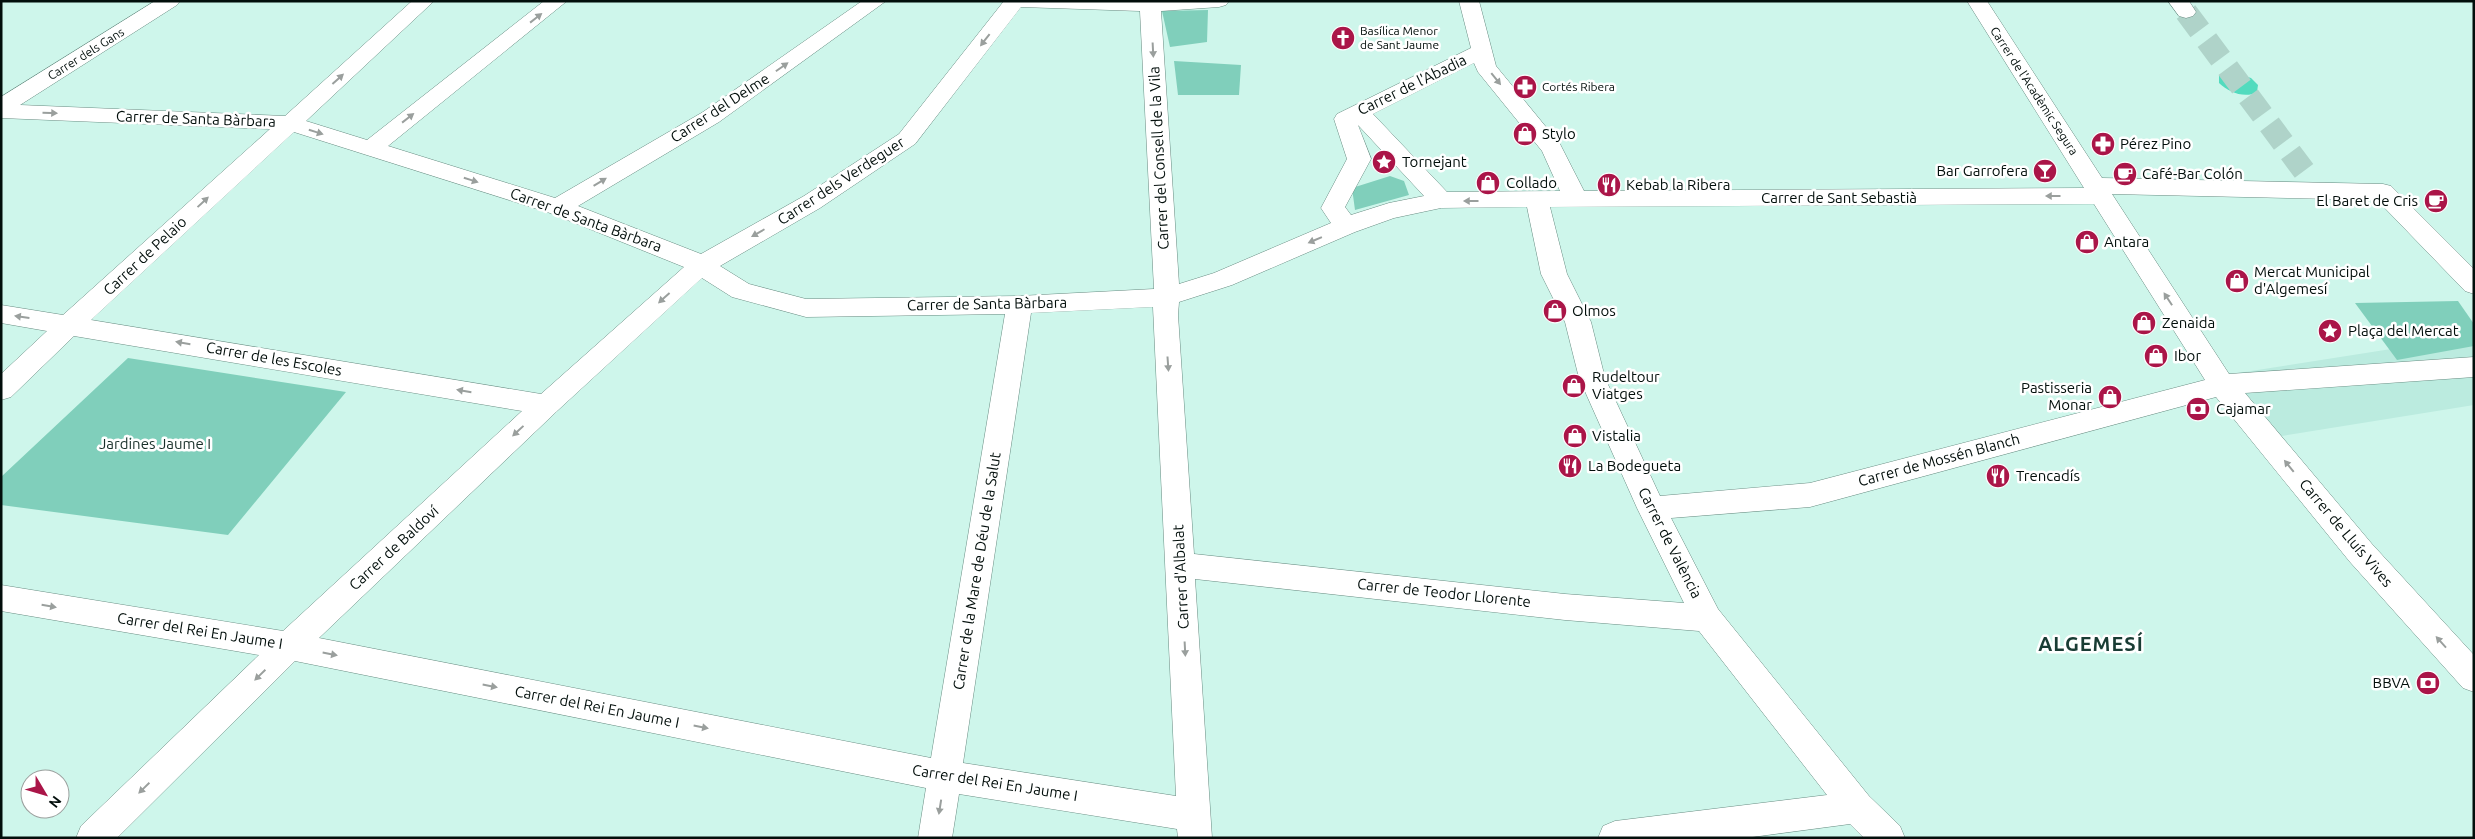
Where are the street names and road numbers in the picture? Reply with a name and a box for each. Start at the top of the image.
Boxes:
street label: Carrer de l'Acadèmic Segura [1988,24,2081,157]
street label: Carrer dels Gans [45,25,126,82]
street label: Carrer de l'Abadia [1355,51,1469,118]
street label: Carrer del Consell de la Vila [1145,66,1172,250]
street label: Carrer del Delme [667,69,772,146]
street label: Carrer de Santa Bàrbara [116,107,276,130]
street label: Carrer dels Verdeguer [774,133,908,228]
street label: Carrer de Santa Bàrbara [508,184,664,255]
street label: Carrer de Sant Sebastià [1761,189,1917,206]
street label: Carrer de Pelaio [100,213,190,298]
street label: Carrer de Santa Bàrbara [907,294,1067,313]
street label: Carrer de les Escoles [205,338,343,379]
street label: Carrer de Mossén Blanch [1856,430,2022,489]
street label: Carrer de la Mare de Déu de la Salut [949,451,1004,691]
street label: Carrer de Lluís Vives [2296,475,2396,590]
street label: Carrer de València [1635,484,1706,601]
street label: Carrer de Baldoví [346,502,442,593]
street label: Carrer d'Albalat [1169,524,1192,630]
street label: Carrer de Teodor Llorente [1356,575,1532,610]
street label: Carrer del Rei En Jaume I [116,609,284,652]
street label: Carrer del Rei En Jaume I [513,682,681,731]
street label: Carrer del Rei En Jaume I [911,761,1079,804]

